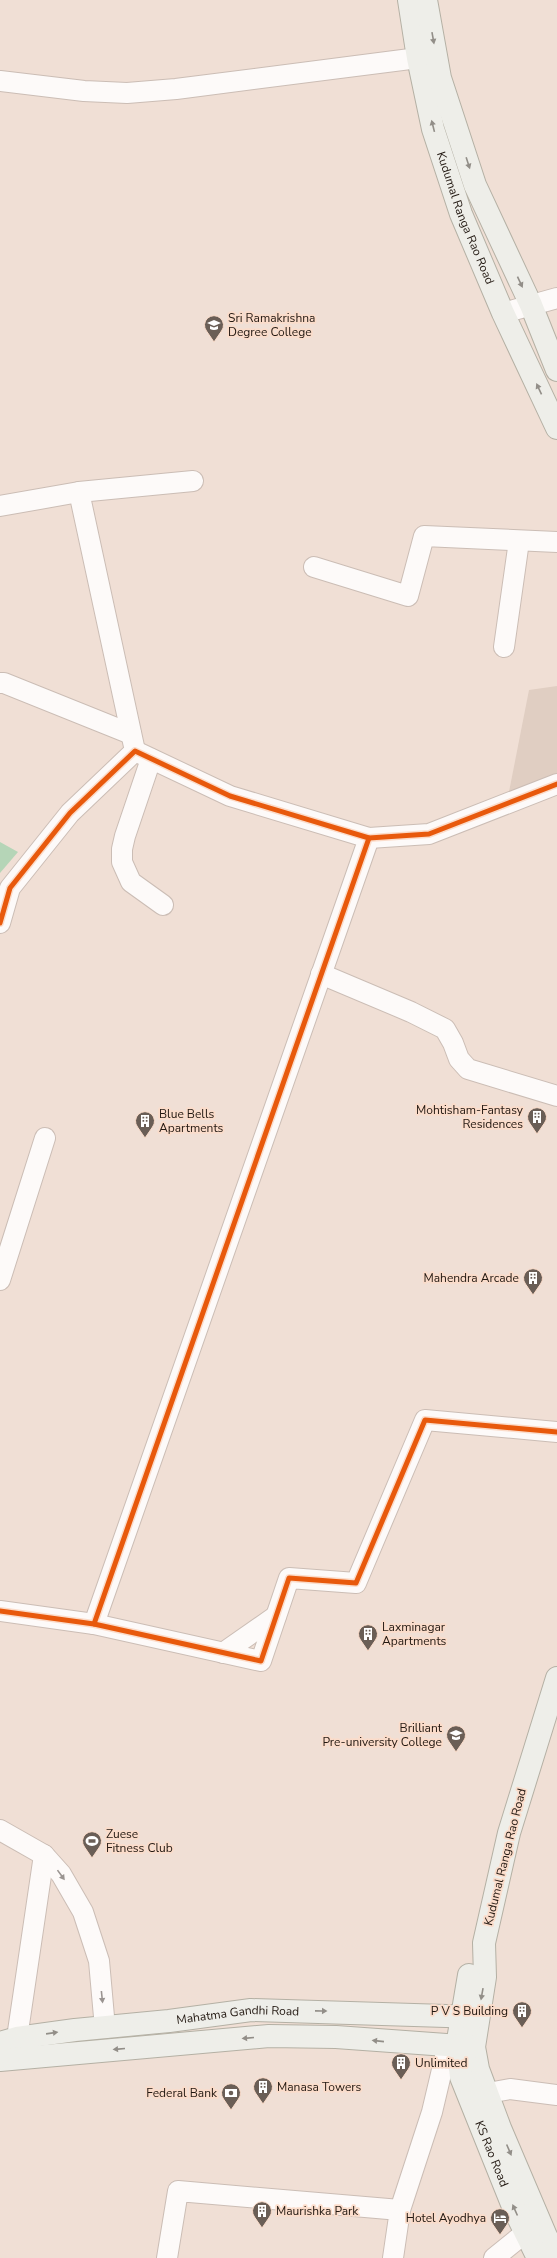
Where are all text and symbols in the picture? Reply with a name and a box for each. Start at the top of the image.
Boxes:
one-way arrow [430,32,436,44]
one-way arrow [430,120,436,132]
street label: Kudumal Ranga Rao Road [433,149,498,287]
one-way arrow [465,158,471,170]
one-way arrow [517,277,523,288]
place label: Sri Ramakrishna Degree College [228,310,315,340]
school or university icon: Sri Ramakrishna Degree College [203,314,225,342]
one-way arrow [536,384,542,395]
place label: Mohtisham-Fantasy Residences [416,1102,524,1132]
place label: Blue Bells Apartments [159,1106,224,1136]
building icon: Mohtisham-Fantasy Residences [526,1106,548,1134]
building icon: Blue Bells Apartments [134,1110,156,1138]
building icon: Mahendra Arcade [522,1267,544,1295]
place label: Mahendra Arcade [423,1270,519,1286]
place label: Laxminagar Apartments [382,1619,447,1649]
building icon: Laxminagar Apartments [357,1623,379,1651]
place label: Brilliant Pre-university College [322,1720,443,1750]
school or university icon: Brilliant Pre-university College [445,1724,467,1752]
street label: Kudumal Ranga Rao Road [480,1787,530,1927]
place label: Zuese Fitness Club [106,1826,173,1856]
sports icon: Zuese Fitness Club [81,1830,103,1858]
one-way arrow [57,1870,65,1881]
one-way arrow [479,1988,485,2000]
one-way arrow [99,1991,105,2003]
building icon: P V S Building [511,2000,533,2028]
street label: Mahatma Gandhi Road [175,2002,299,2028]
place label: P V S Building [431,2003,508,2019]
one-way arrow [315,2008,328,2014]
one-way arrow [46,2030,58,2037]
one-way arrow [242,2034,254,2041]
one-way arrow [372,2038,384,2044]
one-way arrow [113,2046,125,2052]
building icon: Unlimited [390,2052,412,2080]
place label: Unlimited [415,2055,467,2071]
building icon: Manasa Towers [252,2076,274,2104]
place label: Manasa Towers [277,2079,362,2095]
bank icon: Federal Bank [220,2082,242,2110]
place label: Federal Bank [146,2085,218,2101]
street label: KS Rao Road [471,2118,512,2189]
one-way arrow [507,2145,513,2157]
building icon: Maurishka Park [251,2200,273,2228]
place label: Maurishka Park [276,2203,359,2219]
one-way arrow [512,2205,518,2216]
hotel icon: Hotel Ayodhya [489,2207,511,2235]
place label: Hotel Ayodhya [406,2210,486,2226]

